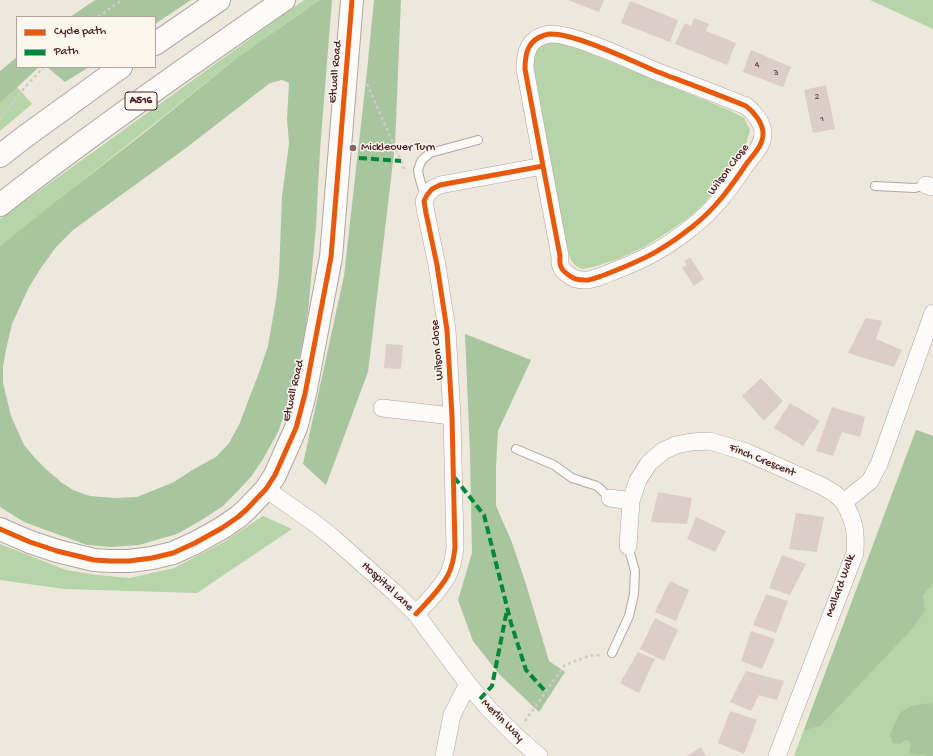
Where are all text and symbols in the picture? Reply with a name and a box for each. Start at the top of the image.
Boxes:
legend [16,16,156,68]
text: Cycle path [54,25,106,39]
street label: Etwall Road [326,40,346,104]
text: Path [54,45,79,59]
house number: 4 [755,59,759,71]
house number: 3 [773,67,779,79]
house number: 2 [815,91,819,103]
road number: A516 [125,92,157,110]
house number: 1 [820,113,824,125]
place label: Mickleover Turn [361,141,435,155]
street label: Wilson Close [705,141,753,199]
marker: Mickleover Turn [348,143,358,153]
street label: Wilson Close [428,319,448,381]
street label: Etwall Road [280,359,308,423]
street label: Finch Crescent [727,441,797,481]
street label: Mallard Walk [823,553,859,619]
street label: Hospital Lane [358,559,416,615]
street label: Merlin Way [477,696,527,746]

